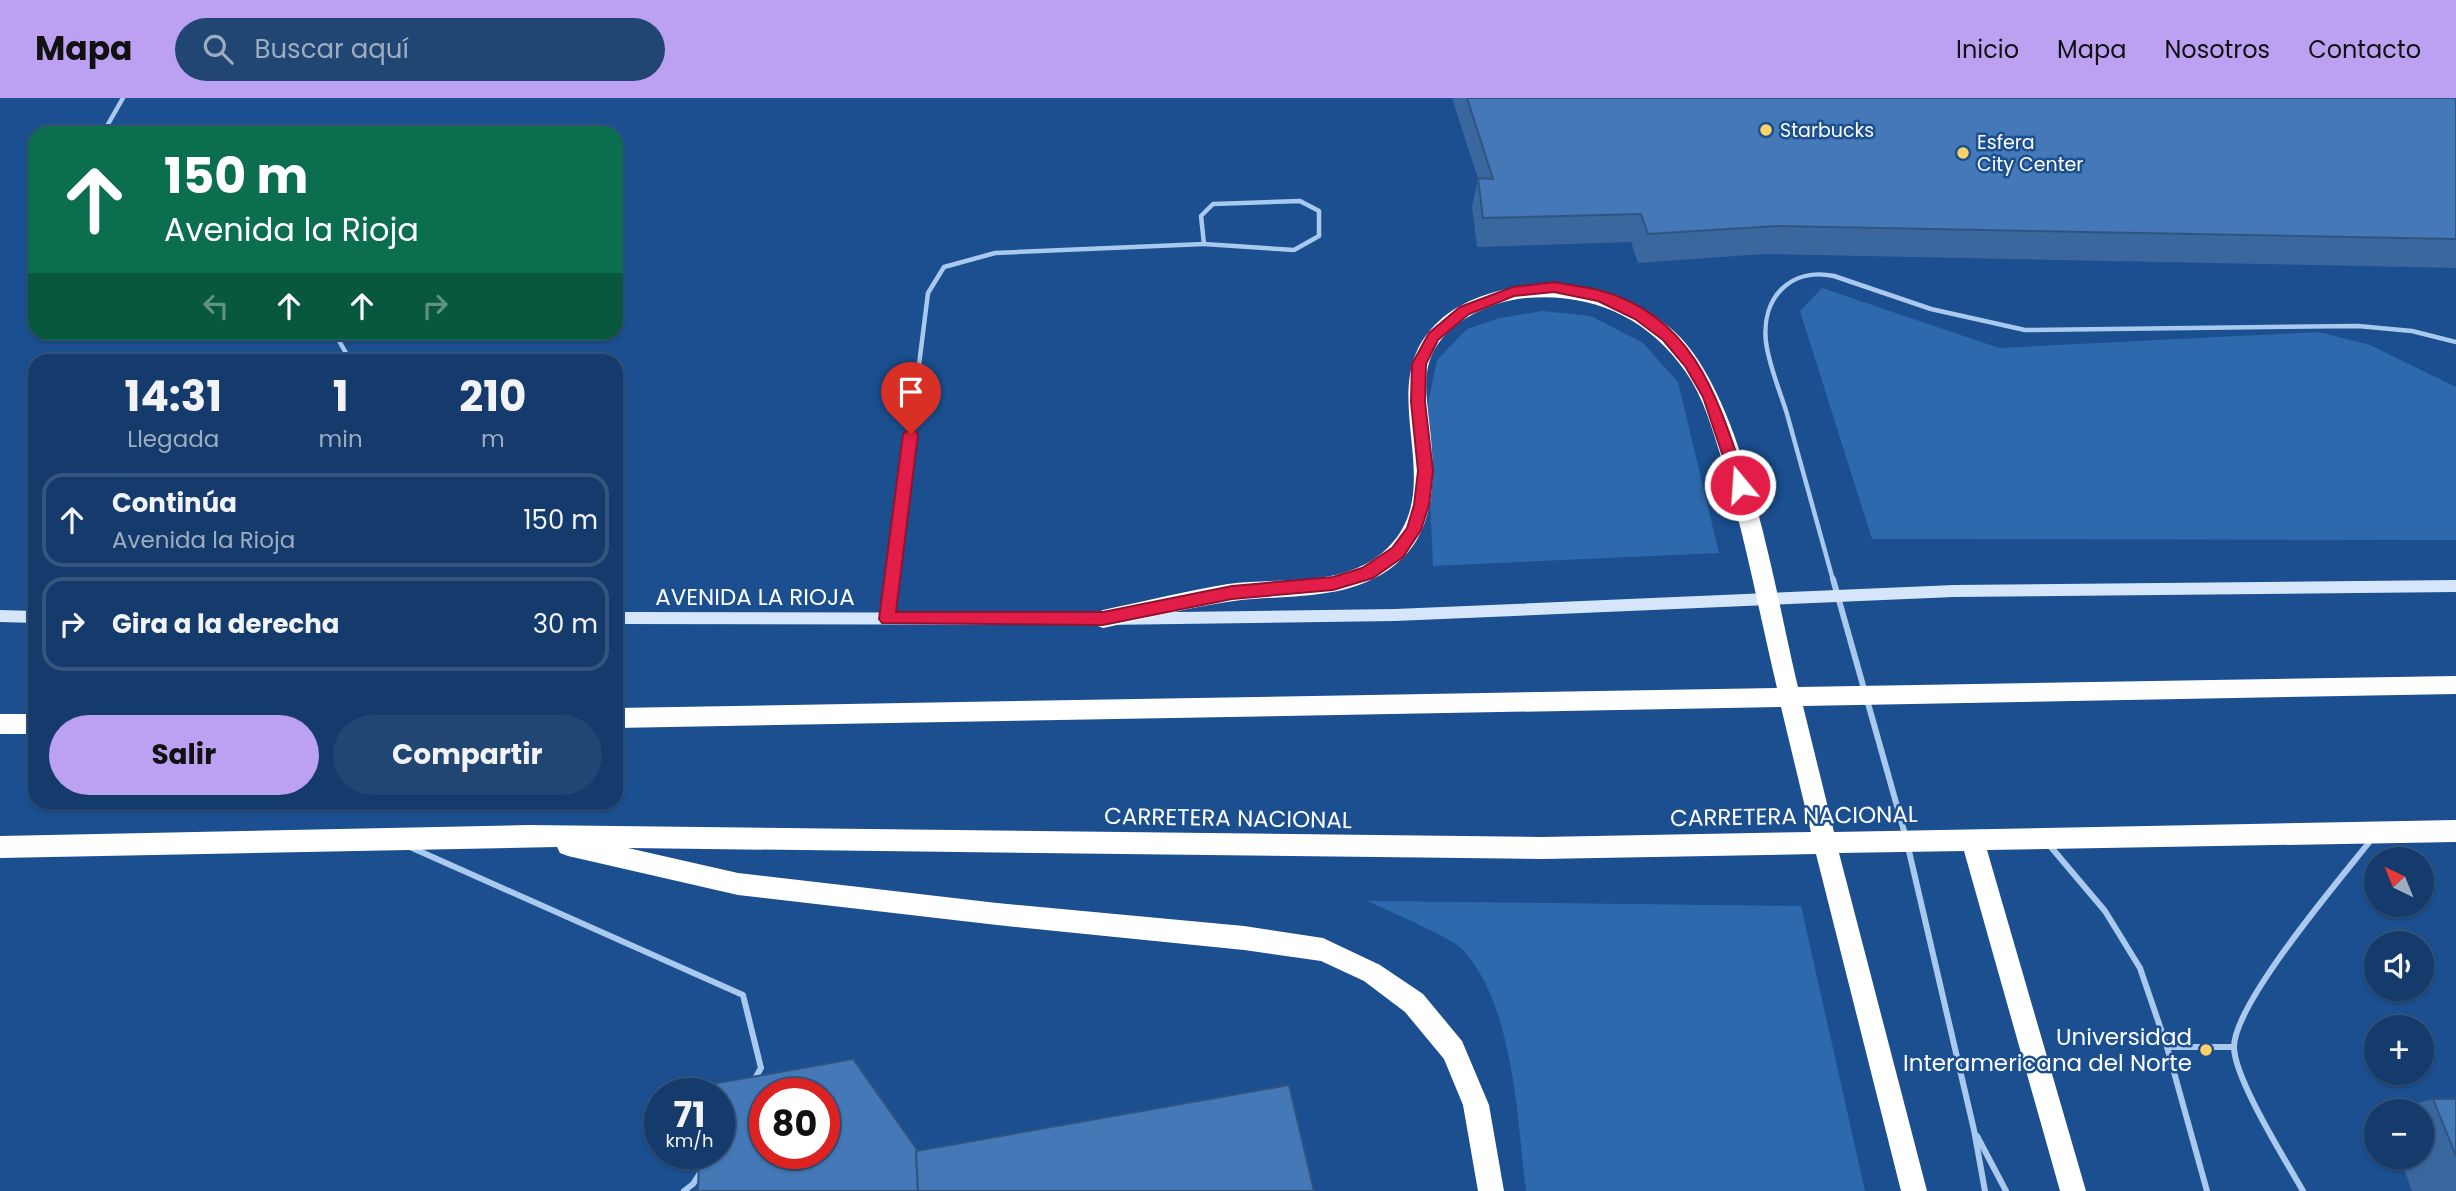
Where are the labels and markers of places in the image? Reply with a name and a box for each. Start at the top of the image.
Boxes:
place label: Starbucks [1780,117,1874,144]
marker: Starbucks [1758,122,1774,138]
place label: Esfera City Center [1977,129,2083,178]
marker: Esfera City Center [1955,145,1971,161]
pin [881,362,941,434]
place label: Universidad Interamericana del Norte [1903,1021,2192,1079]
marker: Universidad Interamericana del Norte [2198,1042,2214,1058]

